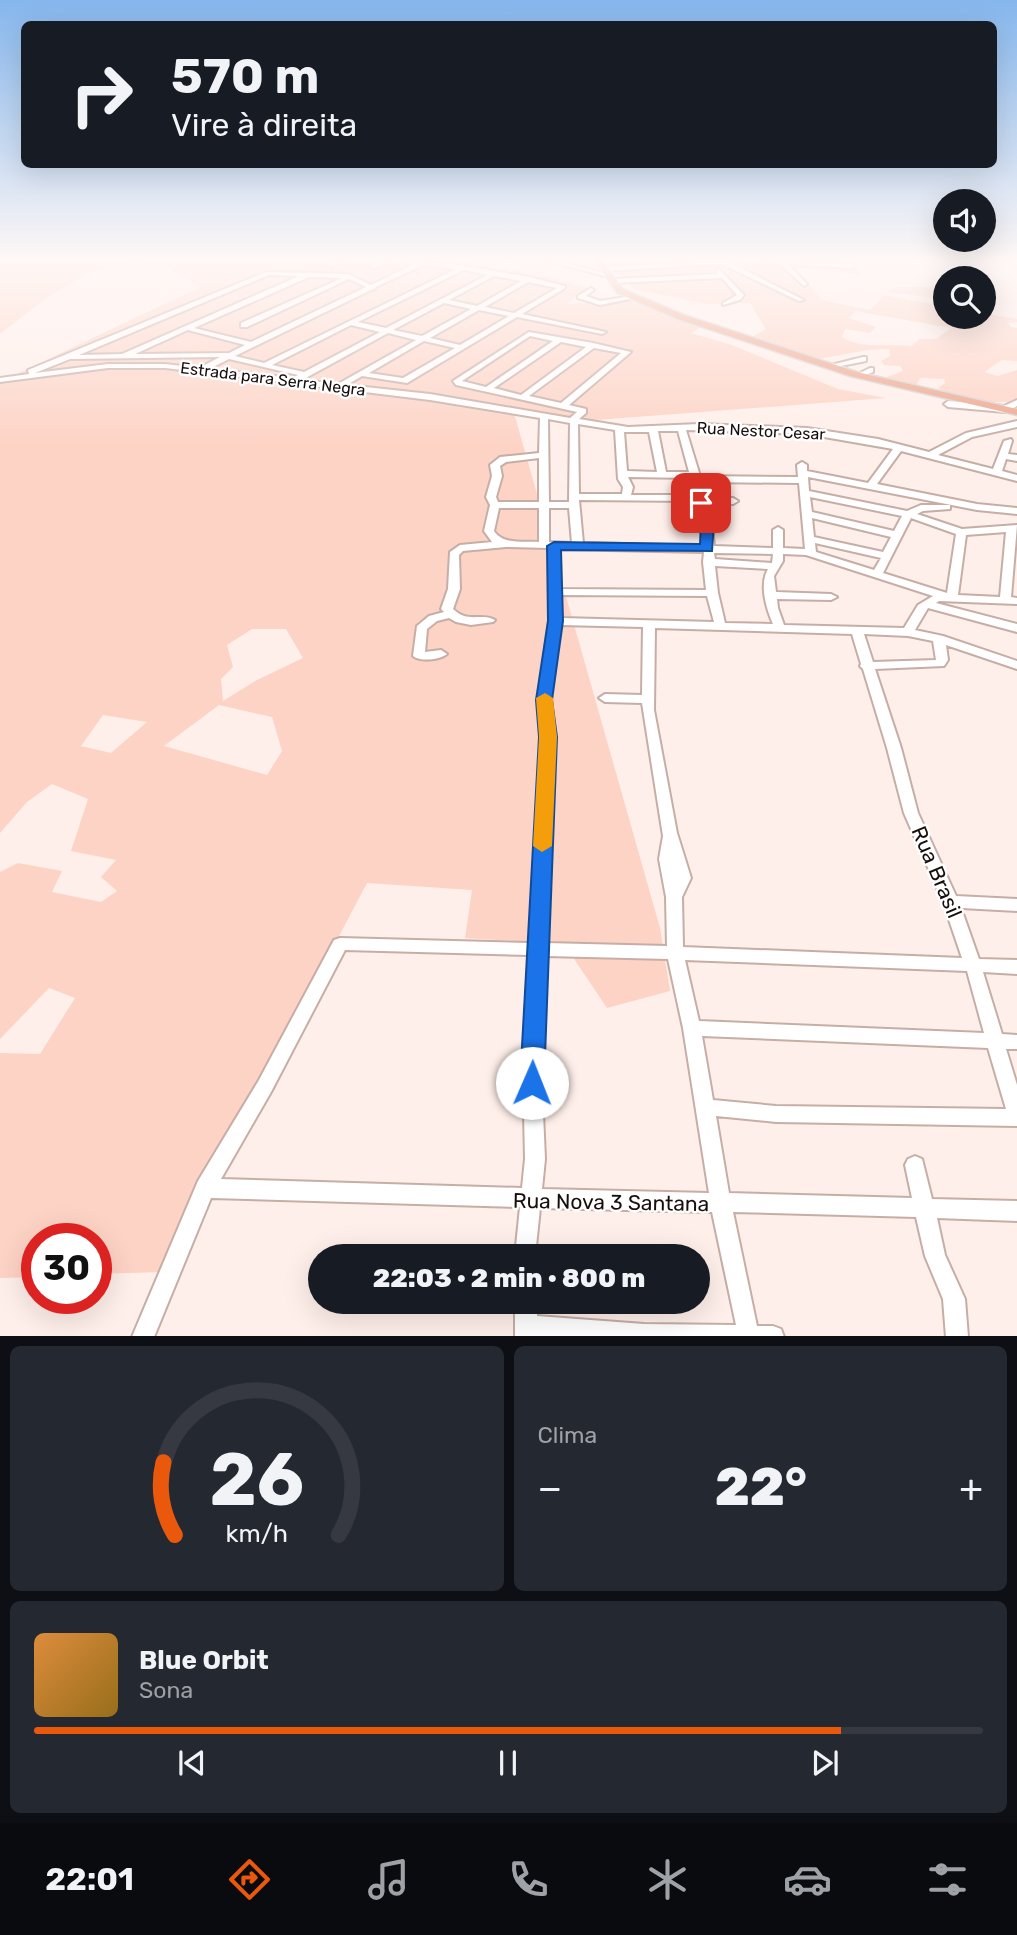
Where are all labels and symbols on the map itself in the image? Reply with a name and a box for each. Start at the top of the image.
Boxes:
street label: Estrada para Serra Negra [179,358,367,400]
street label: Rua Nestor Cesar [696,418,826,444]
pin [671,473,731,533]
street label: Rua Brasil [906,822,968,922]
position arrow [495,1046,569,1120]
street label: Rua Nova 3 Santana [513,1188,709,1216]
speed limit sign: 30 [21,1223,112,1314]

